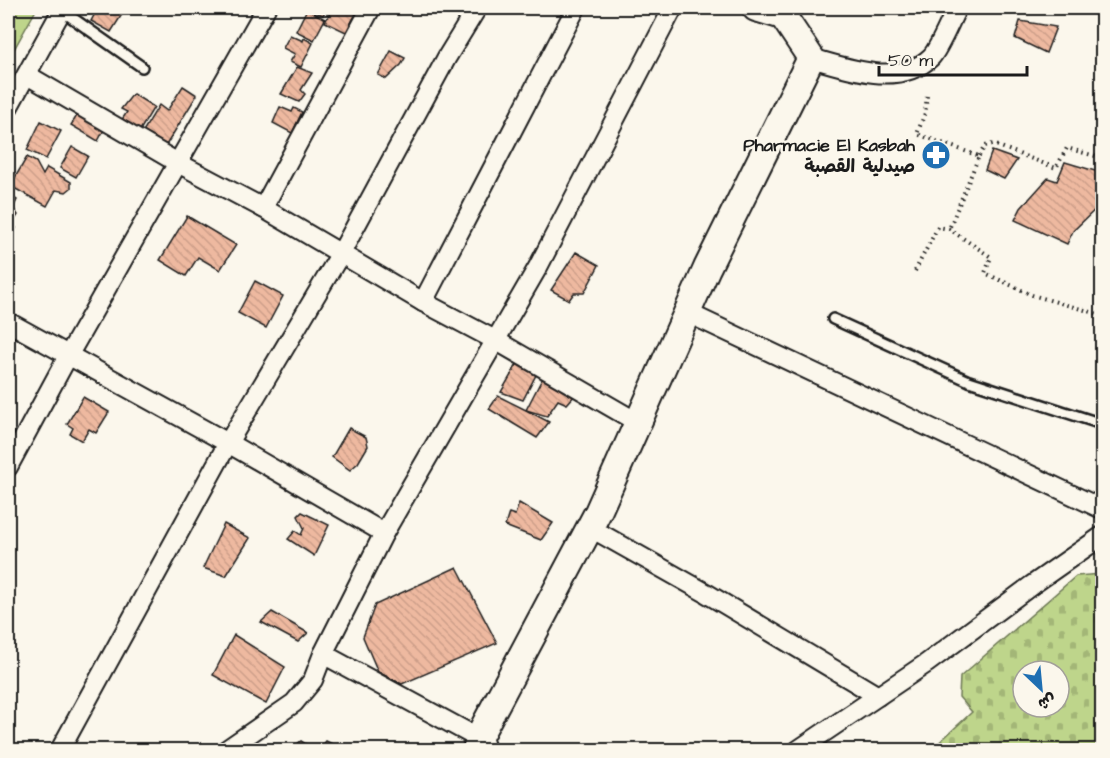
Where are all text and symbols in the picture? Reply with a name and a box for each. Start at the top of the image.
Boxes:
scale bar [879,39,1028,77]
text: 50 m [888,48,933,73]
place label: Pharmacie El Kasbah صيدلية القصبة [743,133,916,179]
pharmacy icon: Pharmacie El Kasbah صيدلية القصبة [920,139,952,171]
north arrow [1011,659,1071,719]
text: ش [1034,688,1060,715]

